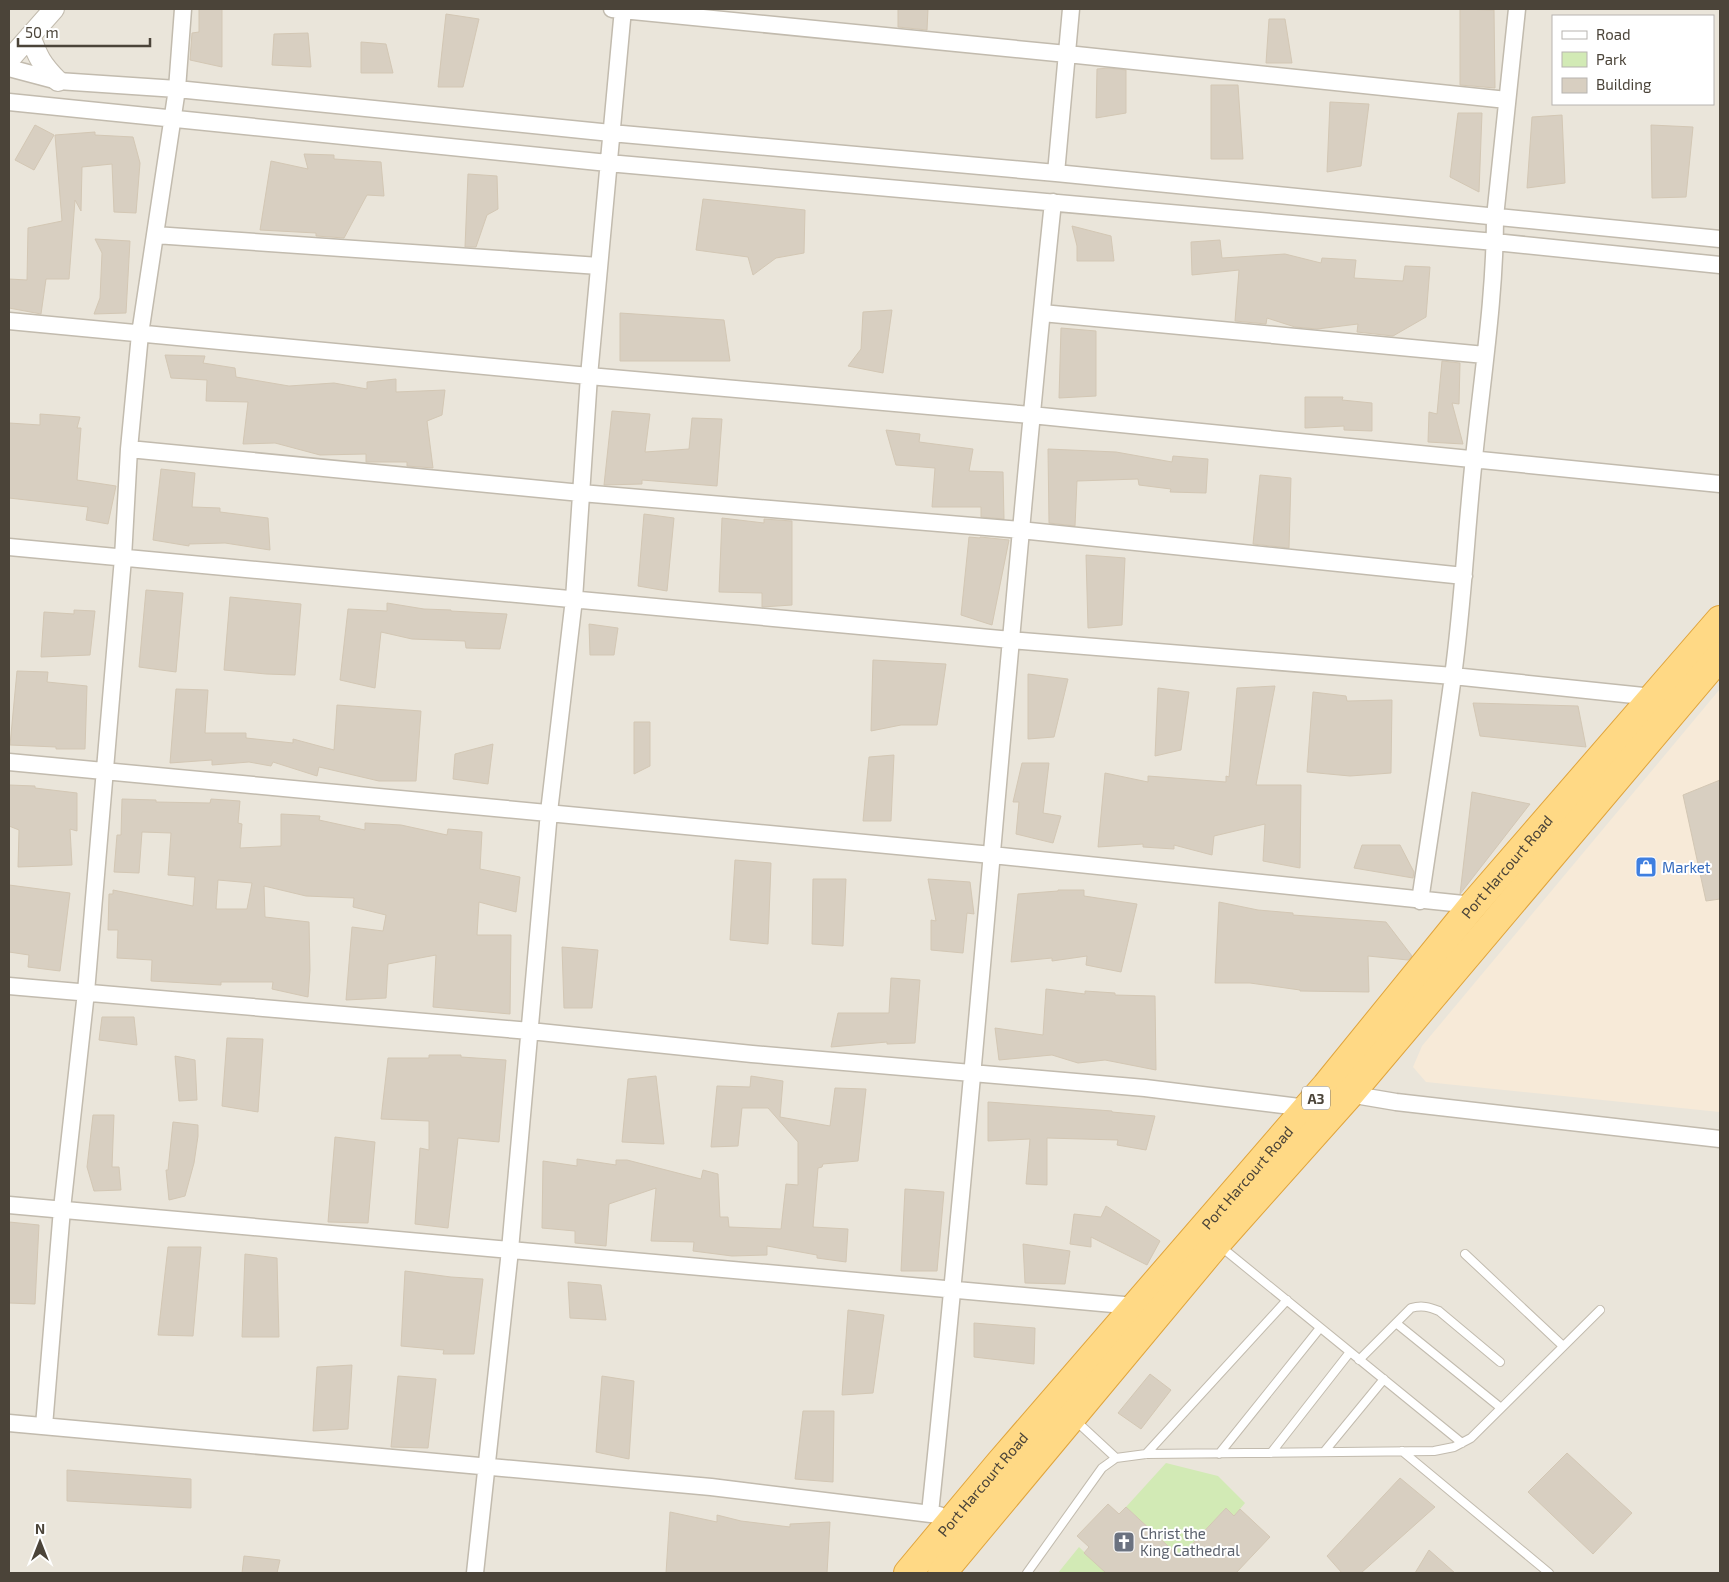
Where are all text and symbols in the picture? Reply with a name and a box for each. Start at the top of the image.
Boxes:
scale bar [18,15,150,47]
legend [1552,15,1714,105]
text: 50 m [25,23,59,41]
text: Road [1596,25,1631,43]
text: Park [1596,50,1627,68]
text: Building [1596,75,1652,93]
street label: Port Harcourt Road [1457,811,1556,922]
shop icon: Market [1634,855,1658,879]
place label: Market [1662,858,1711,876]
road number: A3 [1302,1086,1330,1110]
street label: Port Harcourt Road [1197,1122,1296,1233]
street label: Port Harcourt Road [934,1428,1031,1540]
north arrow [15,1517,65,1567]
text: N [35,1520,45,1537]
place label: Christ the King Cathedral [1140,1524,1240,1559]
church icon: Christ the King Cathedral [1112,1530,1136,1554]

